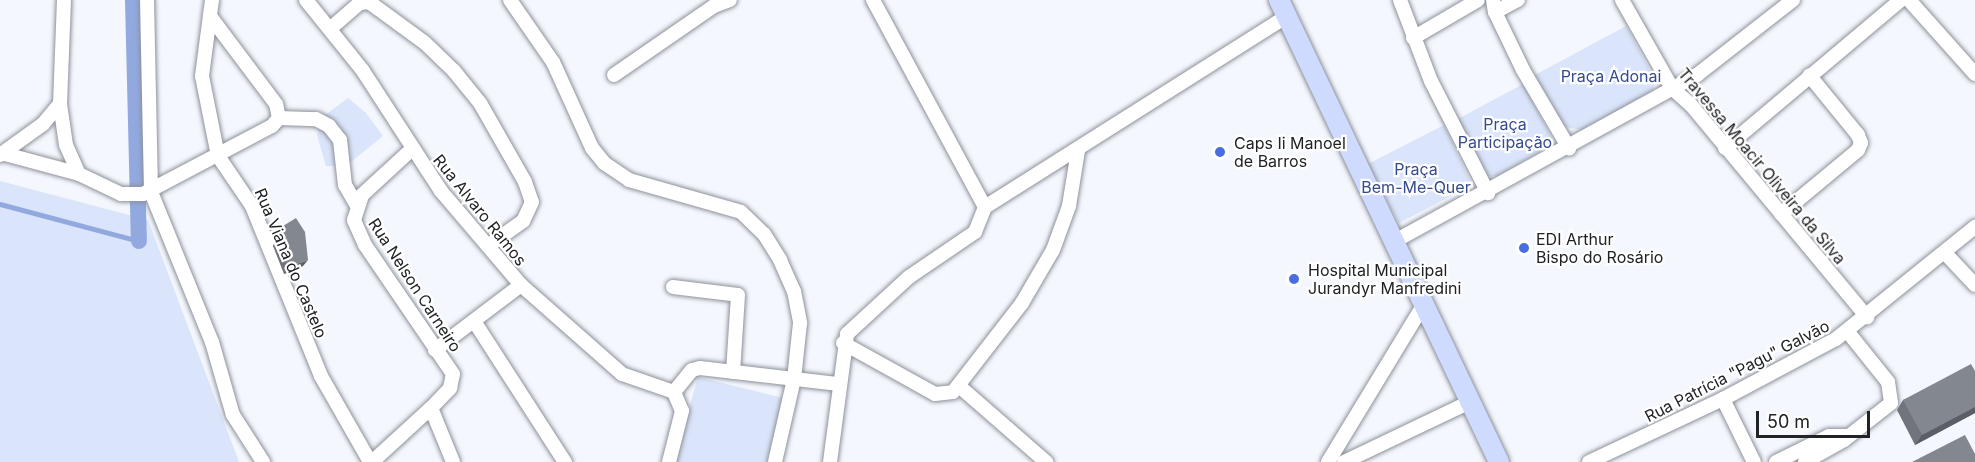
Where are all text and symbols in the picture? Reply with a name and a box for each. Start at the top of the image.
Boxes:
street label: Travessa Moacir Oliveira da Silva [1674,64,1850,268]
park label: Praça Adonai [1561,66,1661,86]
park label: Praça Participação [1458,114,1552,152]
place label: Caps Ii Manoel de Barros [1234,133,1346,171]
marker: Caps Ii Manoel de Barros [1211,143,1229,161]
street label: Rua Alvaro Ramos [429,151,531,269]
park label: Praça Bem-Me-Quer [1361,159,1471,197]
street label: Rua Viana do Castelo [251,185,331,341]
street label: Rua Nelson Carneiro [365,215,465,355]
place label: EDI Arthur Bispo do Rosário [1536,229,1663,267]
marker: EDI Arthur Bispo do Rosário [1517,241,1531,255]
place label: Hospital Municipal Jurandyr Manfredini [1308,260,1461,298]
marker: Hospital Municipal Jurandyr Manfredini [1285,270,1303,288]
street label: Rua Patrícia "Pagu" Galvão [1642,316,1832,426]
scale bar [1759,399,1873,437]
text: 50 m [1767,411,1810,432]

